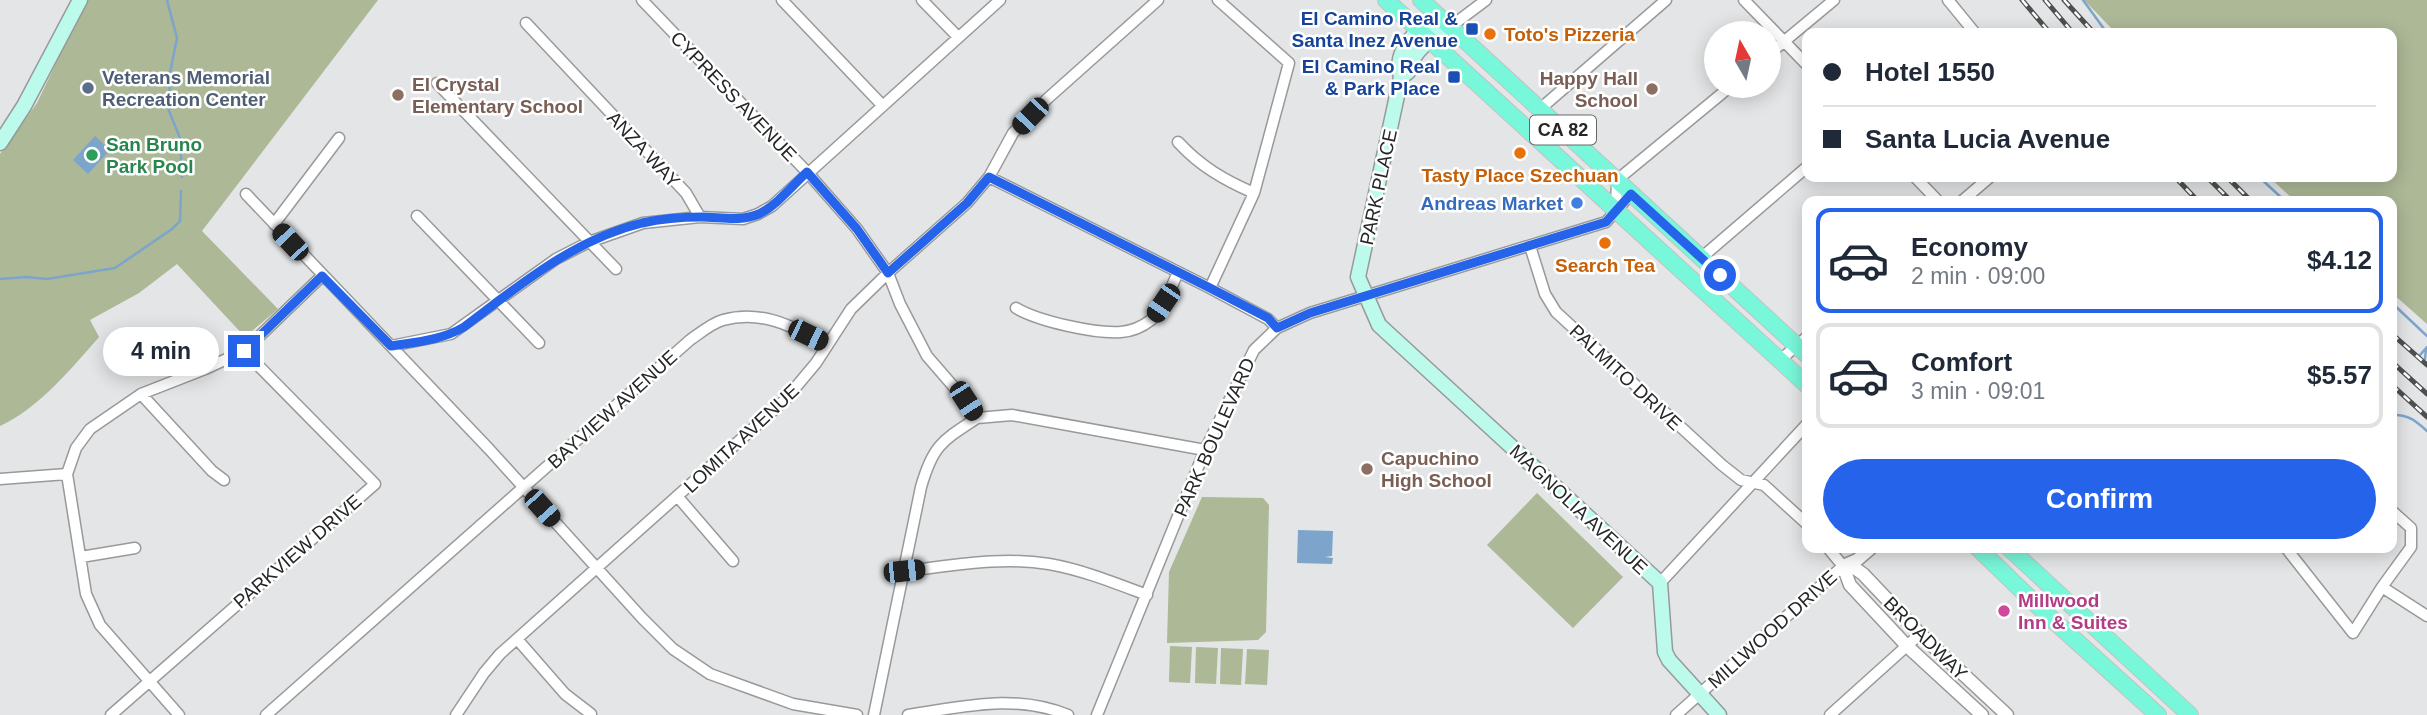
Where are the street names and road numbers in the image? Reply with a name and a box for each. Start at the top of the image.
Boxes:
street label: CYPRESS AVENUE [666,27,801,165]
street label: ANZA WAY [603,107,684,192]
road number: CA 82 [1530,116,1596,145]
street label: PARK PLACE [1356,127,1401,247]
street label: PALMITO DRIVE [1565,320,1686,434]
street label: BAYVIEW AVENUE [544,346,681,473]
street label: PARK BOULEVARD [1170,355,1259,520]
street label: LOMITA AVENUE [680,380,803,497]
street label: MAGNOLIA AVENUE [1506,440,1652,578]
street label: PARKVIEW DRIVE [229,490,365,613]
street label: MILLWOOD DRIVE [1704,566,1841,693]
street label: BROADWAY [1880,592,1972,684]

